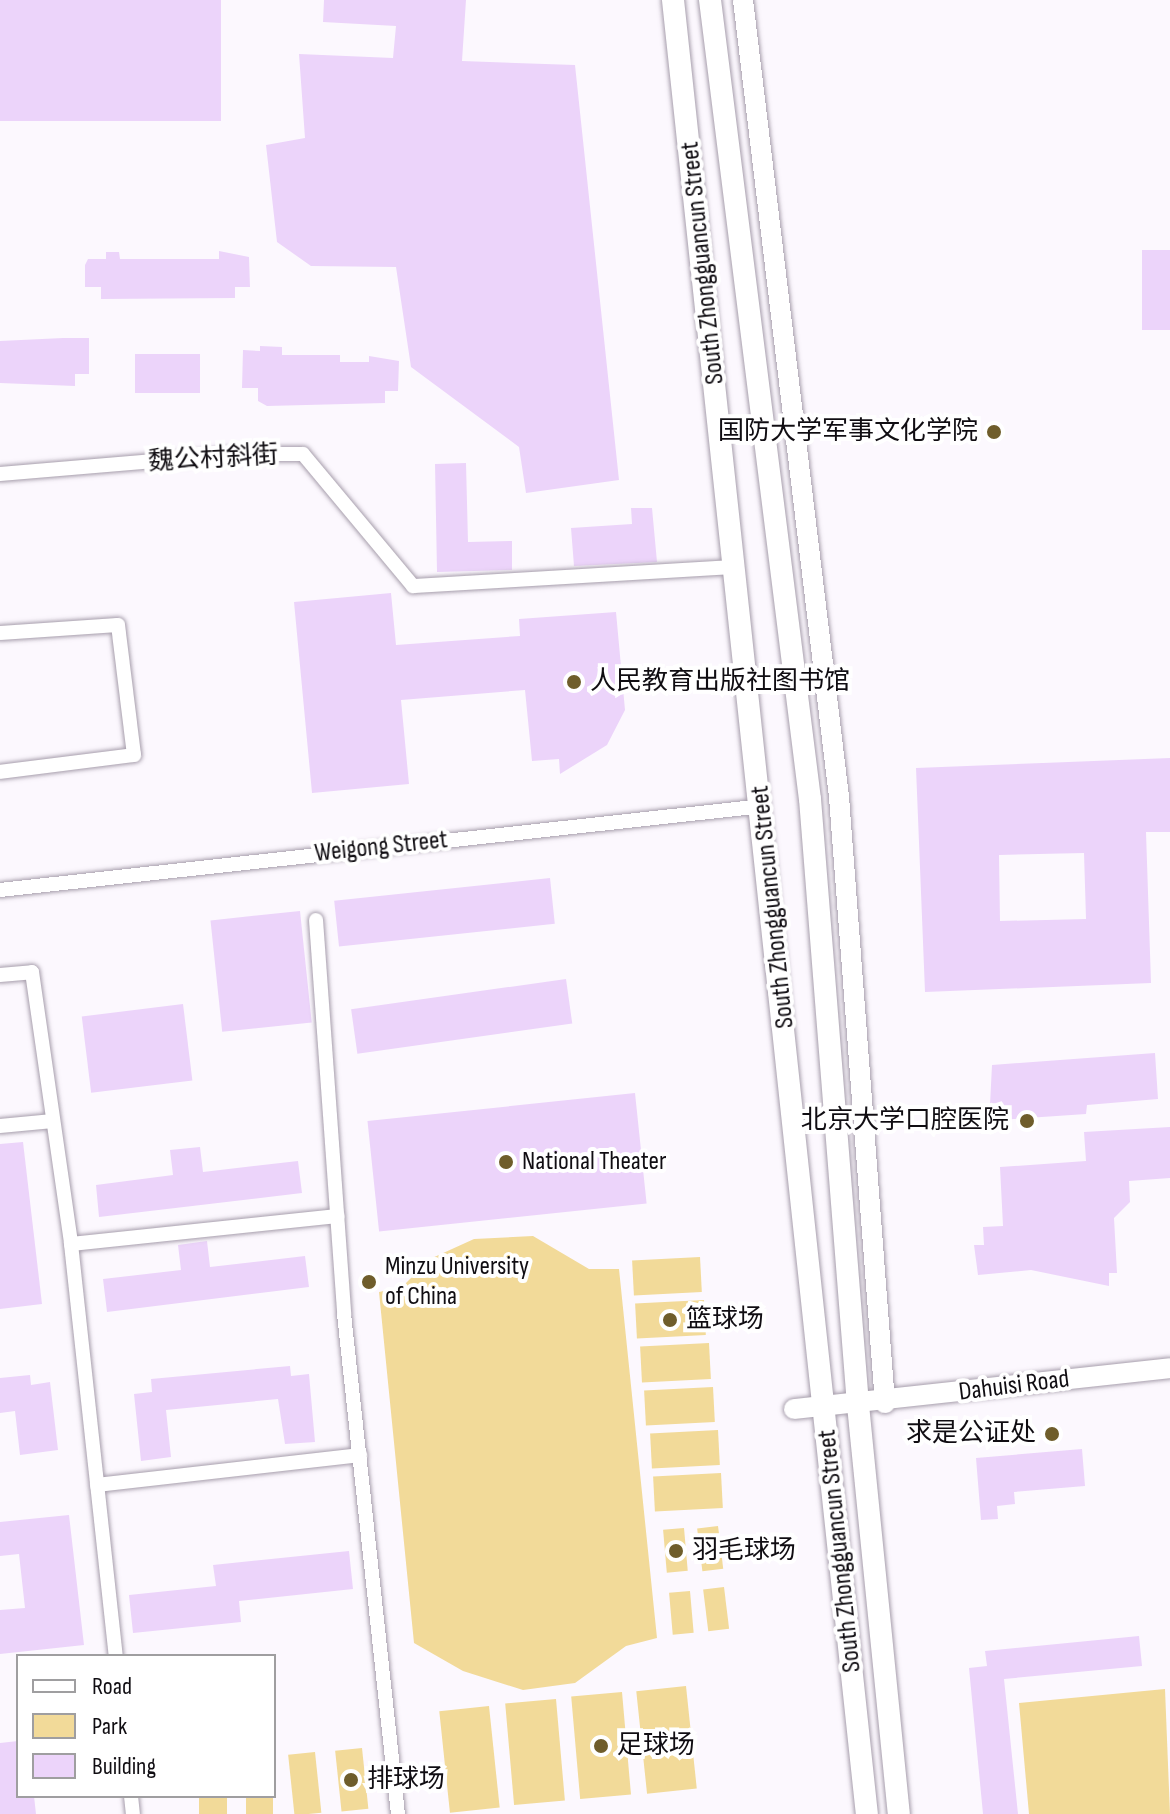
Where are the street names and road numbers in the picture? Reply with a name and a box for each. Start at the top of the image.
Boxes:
street label: South Zhongguancun Street [675,140,731,386]
street label: 魏公村斜街 [147,440,279,478]
street label: South Zhongguancun Street [745,784,801,1030]
street label: Weigong Street [313,825,449,869]
street label: Dahuisi Road [957,1364,1071,1408]
street label: South Zhongguancun Street [812,1428,868,1674]

